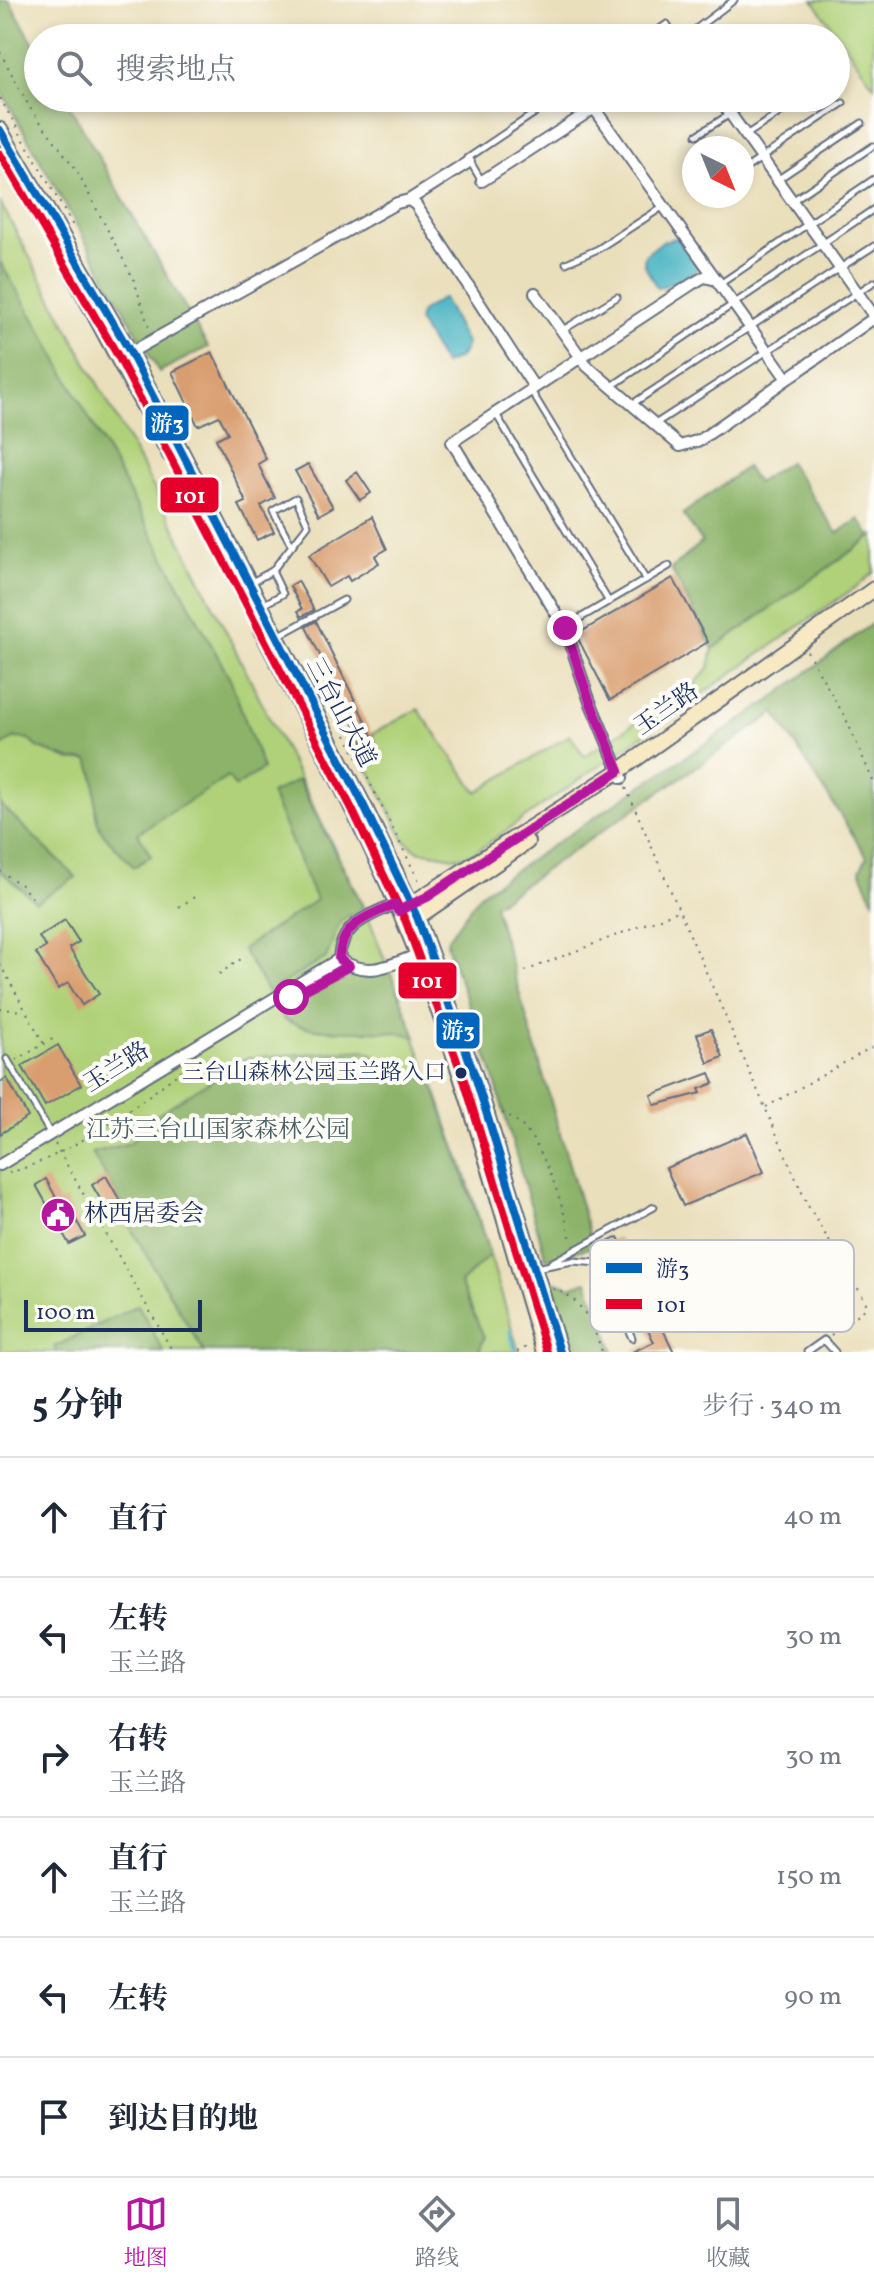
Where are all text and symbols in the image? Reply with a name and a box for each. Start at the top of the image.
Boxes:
search box [24,24,850,112]
icon: search [52,46,96,90]
text: 搜索地点 [116,50,236,92]
north arrow [682,136,754,208]
line badge: 游3 [144,404,190,442]
text: 游3 [150,410,184,441]
line badge: 101 [159,476,220,514]
text: 101 [174,482,206,513]
route end [547,610,583,646]
street label: 三台山大道 [297,652,383,774]
street label: 玉兰路 [628,675,706,745]
line badge: 101 [397,961,458,1000]
text: 101 [411,967,443,998]
route start [273,979,309,1015]
line badge: 游3 [435,1011,481,1050]
text: 游3 [441,1017,475,1048]
street label: 玉兰路 [77,1035,157,1101]
place label: 三台山森林公园玉兰路入口 [182,1058,446,1089]
marker: 三台山森林公园玉兰路入口 [453,1065,469,1081]
park label: 江苏三台山国家森林公园 [86,1114,350,1148]
public building icon: 林西居委会 [39,1196,77,1234]
place label: 林西居委会 [84,1198,204,1232]
legend [590,1240,854,1332]
text: 游3 [656,1255,689,1286]
text: 101 [656,1291,686,1322]
scale bar [24,1296,202,1332]
text: 100 m [36,1298,95,1329]
text: 5 分钟 [32,1384,123,1431]
text: 步行 · 340 m [702,1389,842,1425]
icon: ahead [32,1495,76,1539]
text: 直行 [108,1499,168,1541]
text: 40 m [783,1499,842,1535]
text: 左转 [108,1599,168,1641]
icon: left [32,1615,76,1659]
text: 30 m [785,1619,842,1655]
text: 玉兰路 [108,1646,186,1682]
text: 右转 [108,1719,168,1761]
icon: right [32,1735,76,1779]
text: 30 m [785,1739,842,1775]
text: 玉兰路 [108,1766,186,1802]
text: 直行 [108,1839,168,1881]
icon: ahead [32,1855,76,1899]
text: 150 m [776,1859,842,1895]
text: 玉兰路 [108,1886,186,1922]
icon: left [32,1975,76,2019]
text: 左转 [108,1979,168,2021]
text: 90 m [784,1979,842,2015]
icon: arrive [32,2095,76,2139]
text: 到达目的地 [108,2099,258,2141]
tab: 地图 [124,2192,168,2275]
tab: 路线 [415,2192,459,2275]
tab: 收藏 [706,2192,750,2275]

